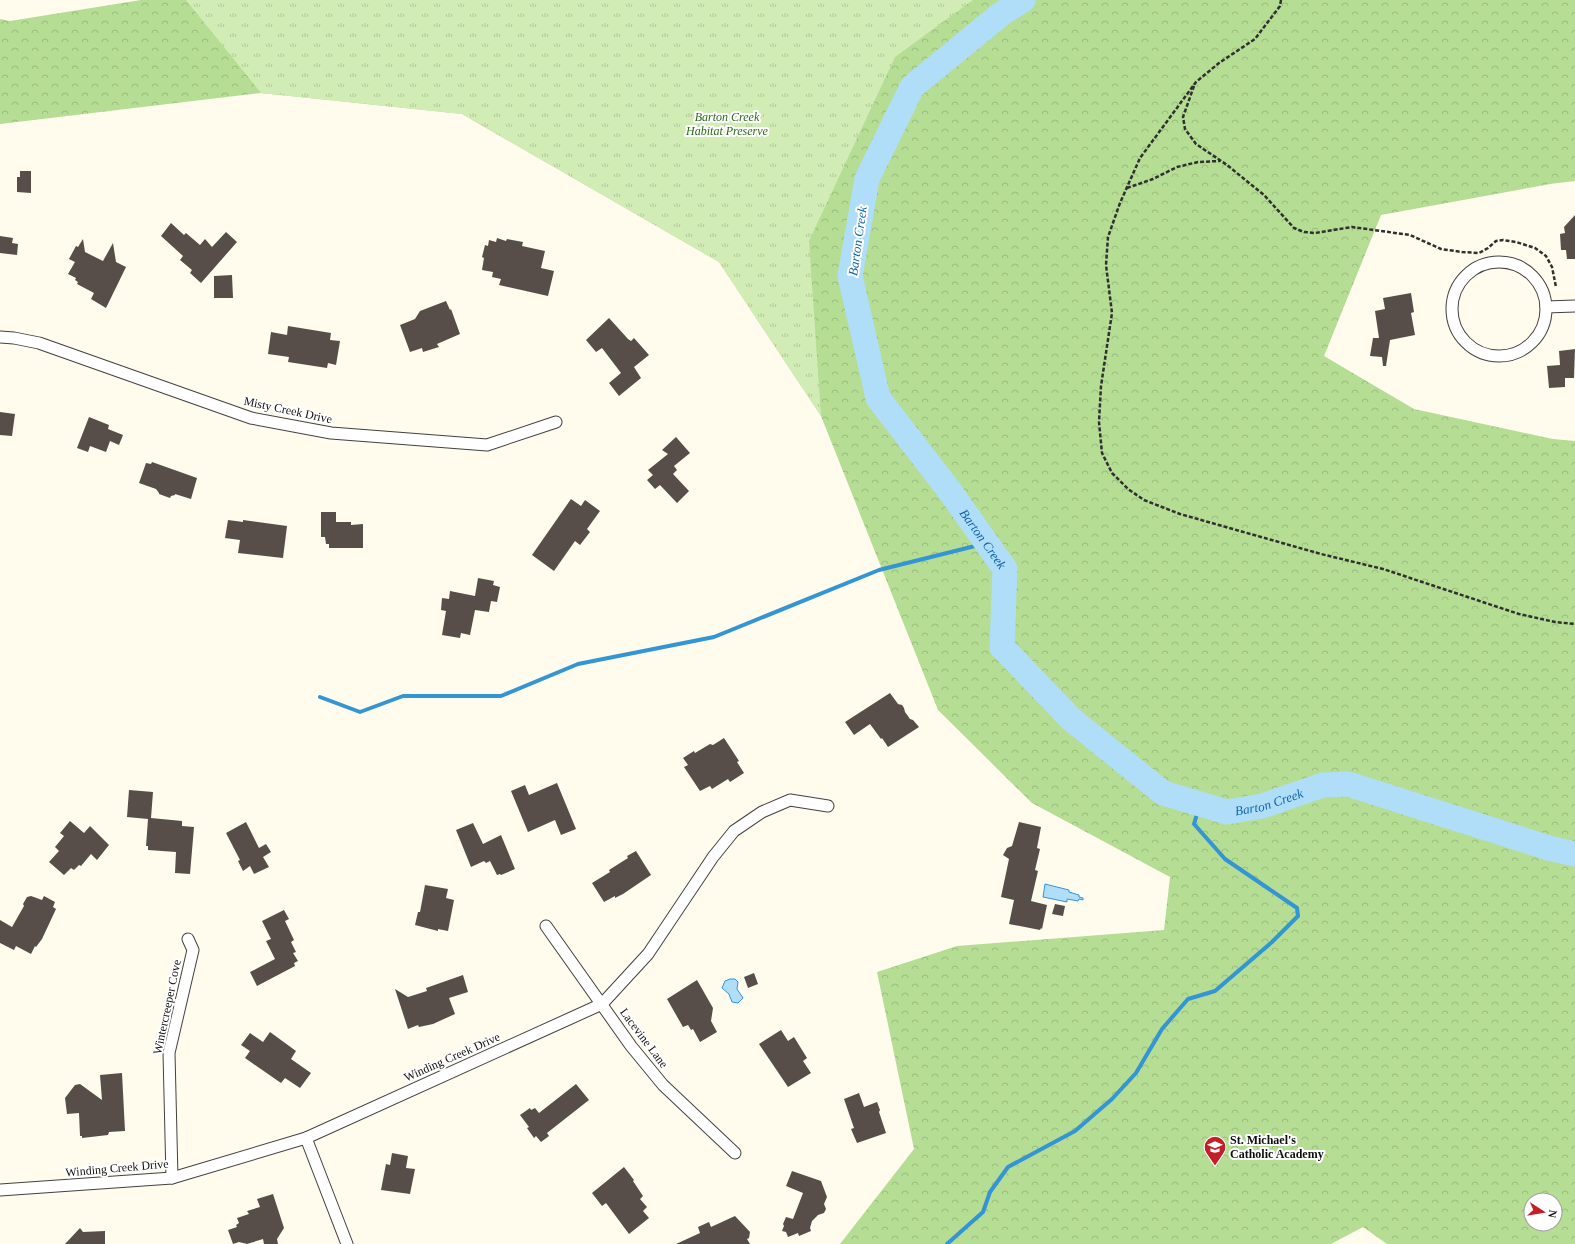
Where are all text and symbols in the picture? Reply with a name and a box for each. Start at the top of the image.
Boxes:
park label: Barton Creek Habitat Preserve [685,110,769,138]
water label: Barton Creek [845,205,870,277]
street label: Misty Creek Drive [243,394,333,426]
water label: Barton Creek [957,506,1010,572]
water label: Barton Creek [1234,785,1305,819]
street label: Wintercreeper Cove [150,958,184,1056]
street label: Lacevine Lane [617,1005,671,1071]
street label: Winding Creek Drive [402,1030,502,1084]
place label: St. Michael's Catholic Academy [1230,1133,1324,1161]
school or university icon: St. Michael's Catholic Academy [1202,1134,1228,1167]
street label: Winding Creek Drive [65,1157,169,1179]
north arrow [1523,1192,1563,1232]
text: N [1546,1209,1559,1219]

